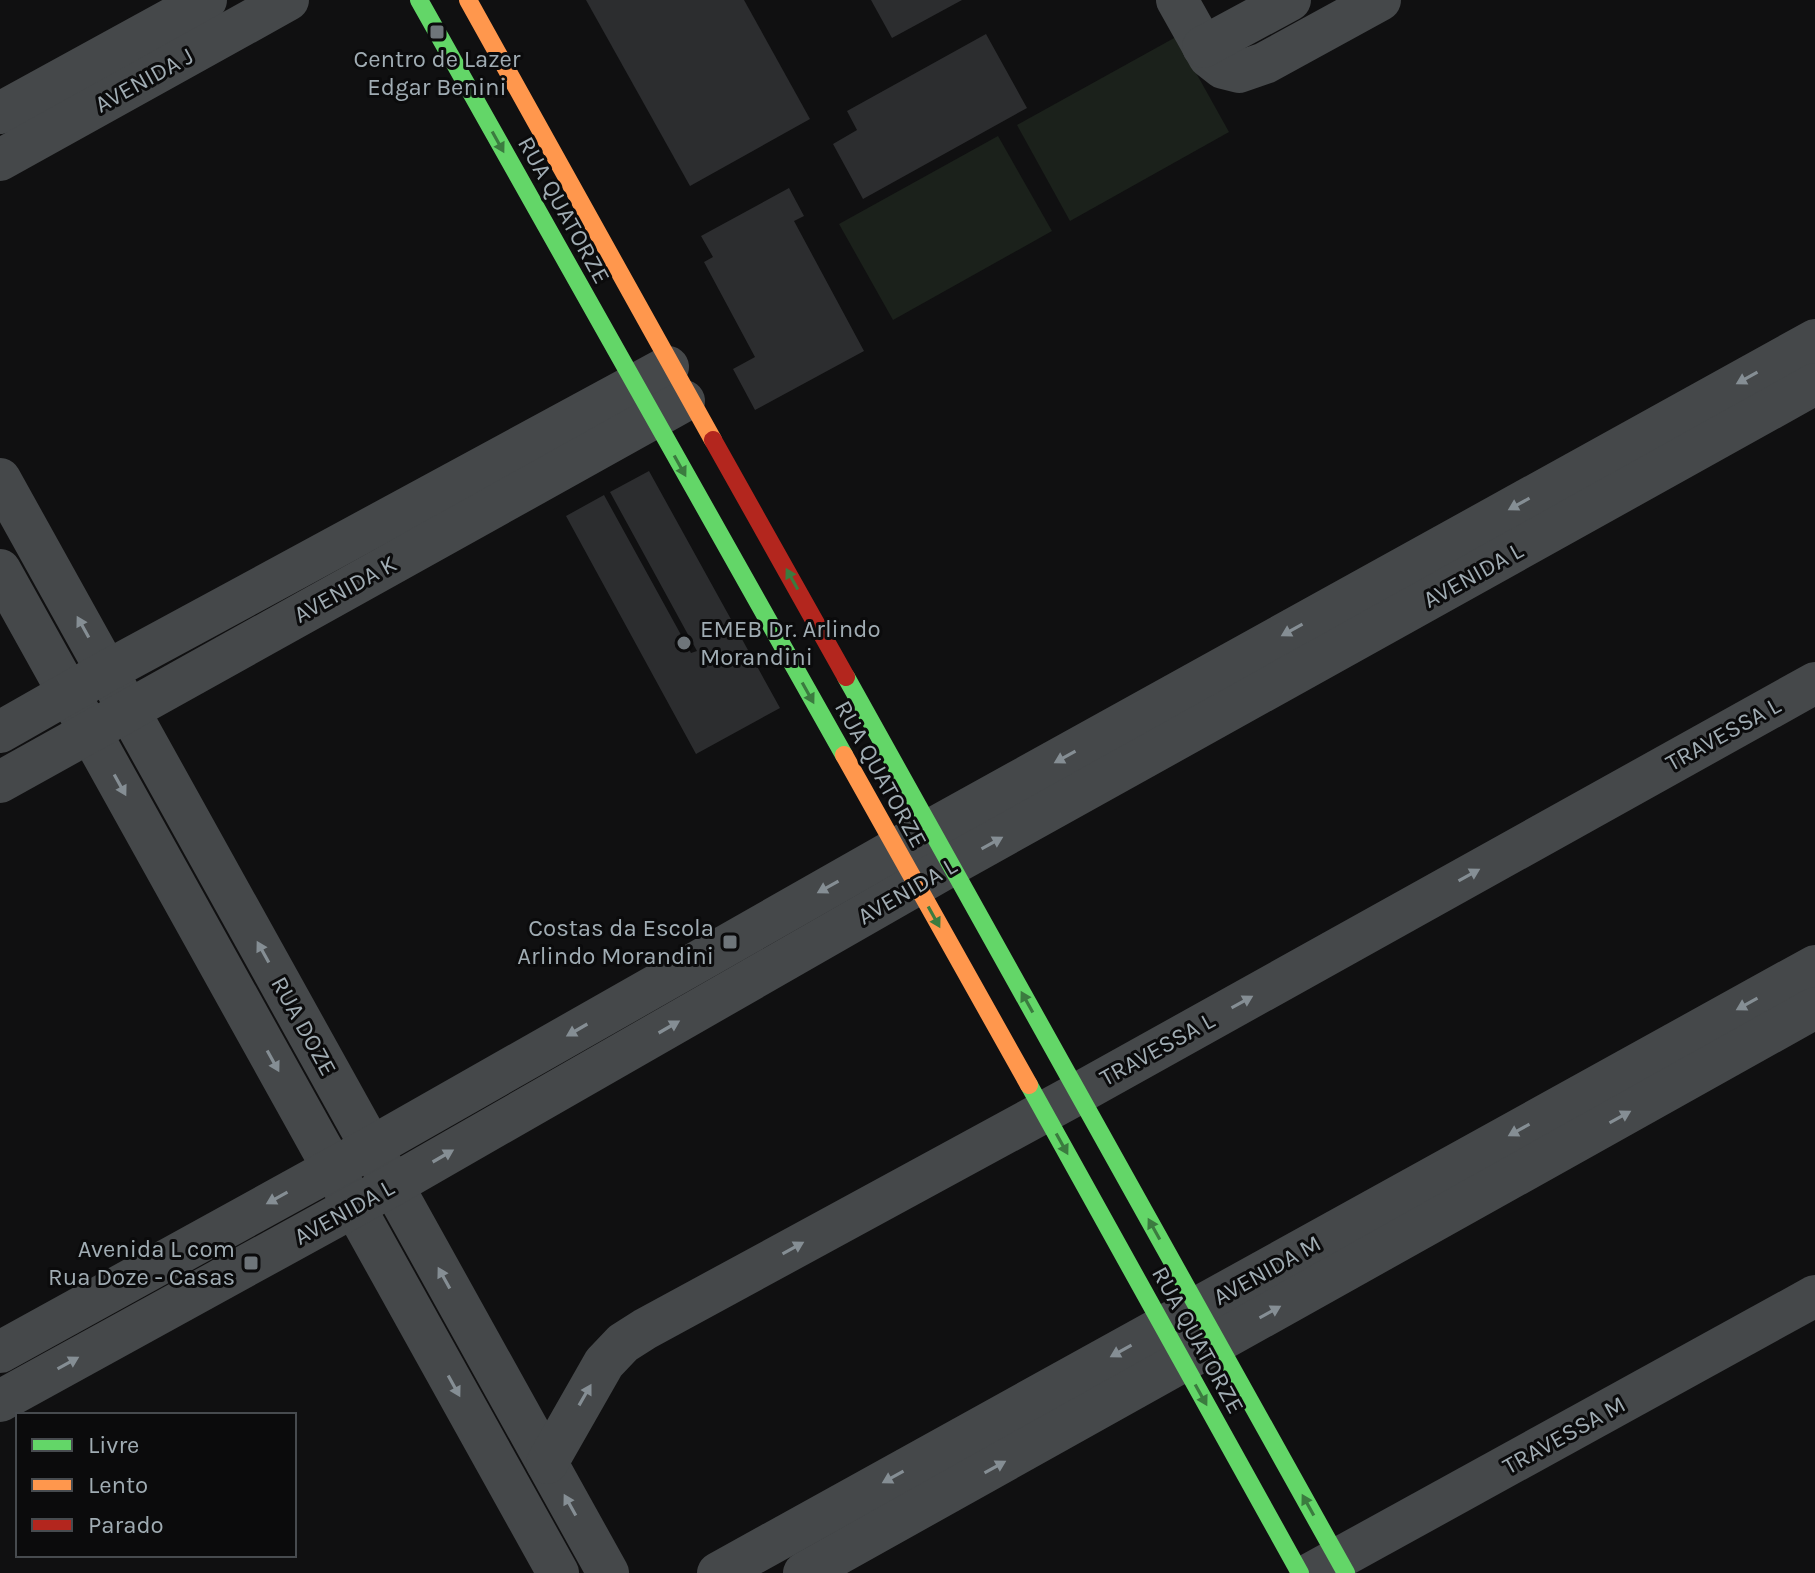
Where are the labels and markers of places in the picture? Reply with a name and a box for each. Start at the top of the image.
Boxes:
marker: Centro de Lazer Edgar Benini [428,23,446,41]
place label: Centro de Lazer Edgar Benini [353,45,521,101]
place label: EMEB Dr. Arlindo Morandini [700,615,881,671]
marker: EMEB Dr. Arlindo Morandini [675,634,693,652]
place label: Costas da Escola Arlindo Morandini [517,914,714,970]
marker: Costas da Escola Arlindo Morandini [721,933,739,951]
place label: Avenida L com Rua Doze - Casas [48,1235,235,1291]
marker: Avenida L com Rua Doze - Casas [242,1254,260,1272]

